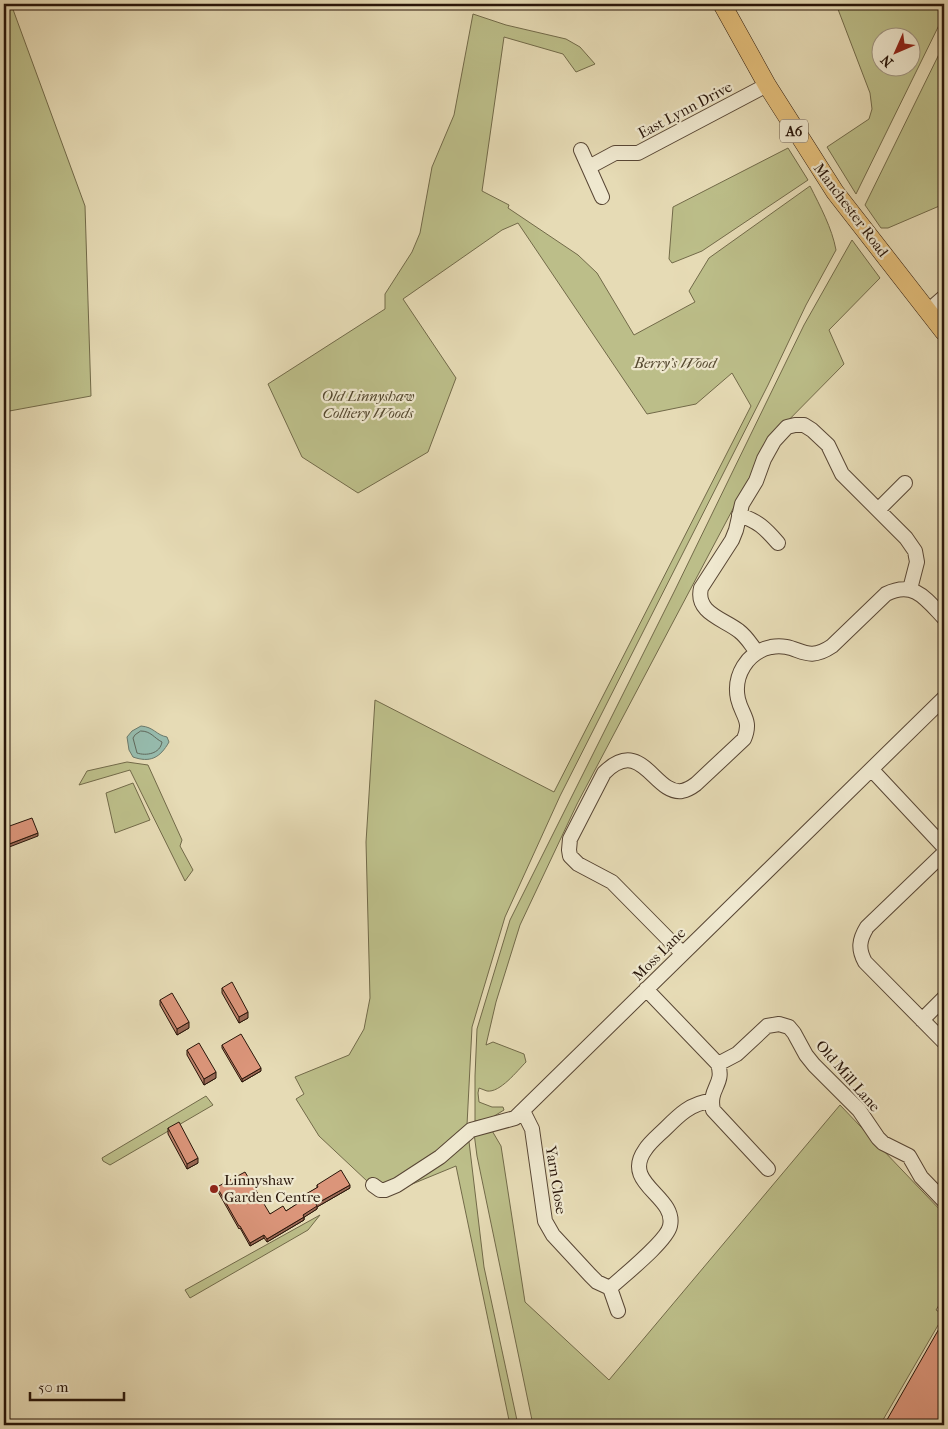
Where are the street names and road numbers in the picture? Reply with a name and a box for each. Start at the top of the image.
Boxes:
street label: East Lynn Drive [635,77,736,142]
road number: A6 [780,120,808,142]
street label: Manchester Road [810,159,893,261]
street label: Moss Lane [629,923,690,984]
street label: Old Mill Lane [812,1036,884,1116]
street label: Yarn Close [542,1144,570,1216]

